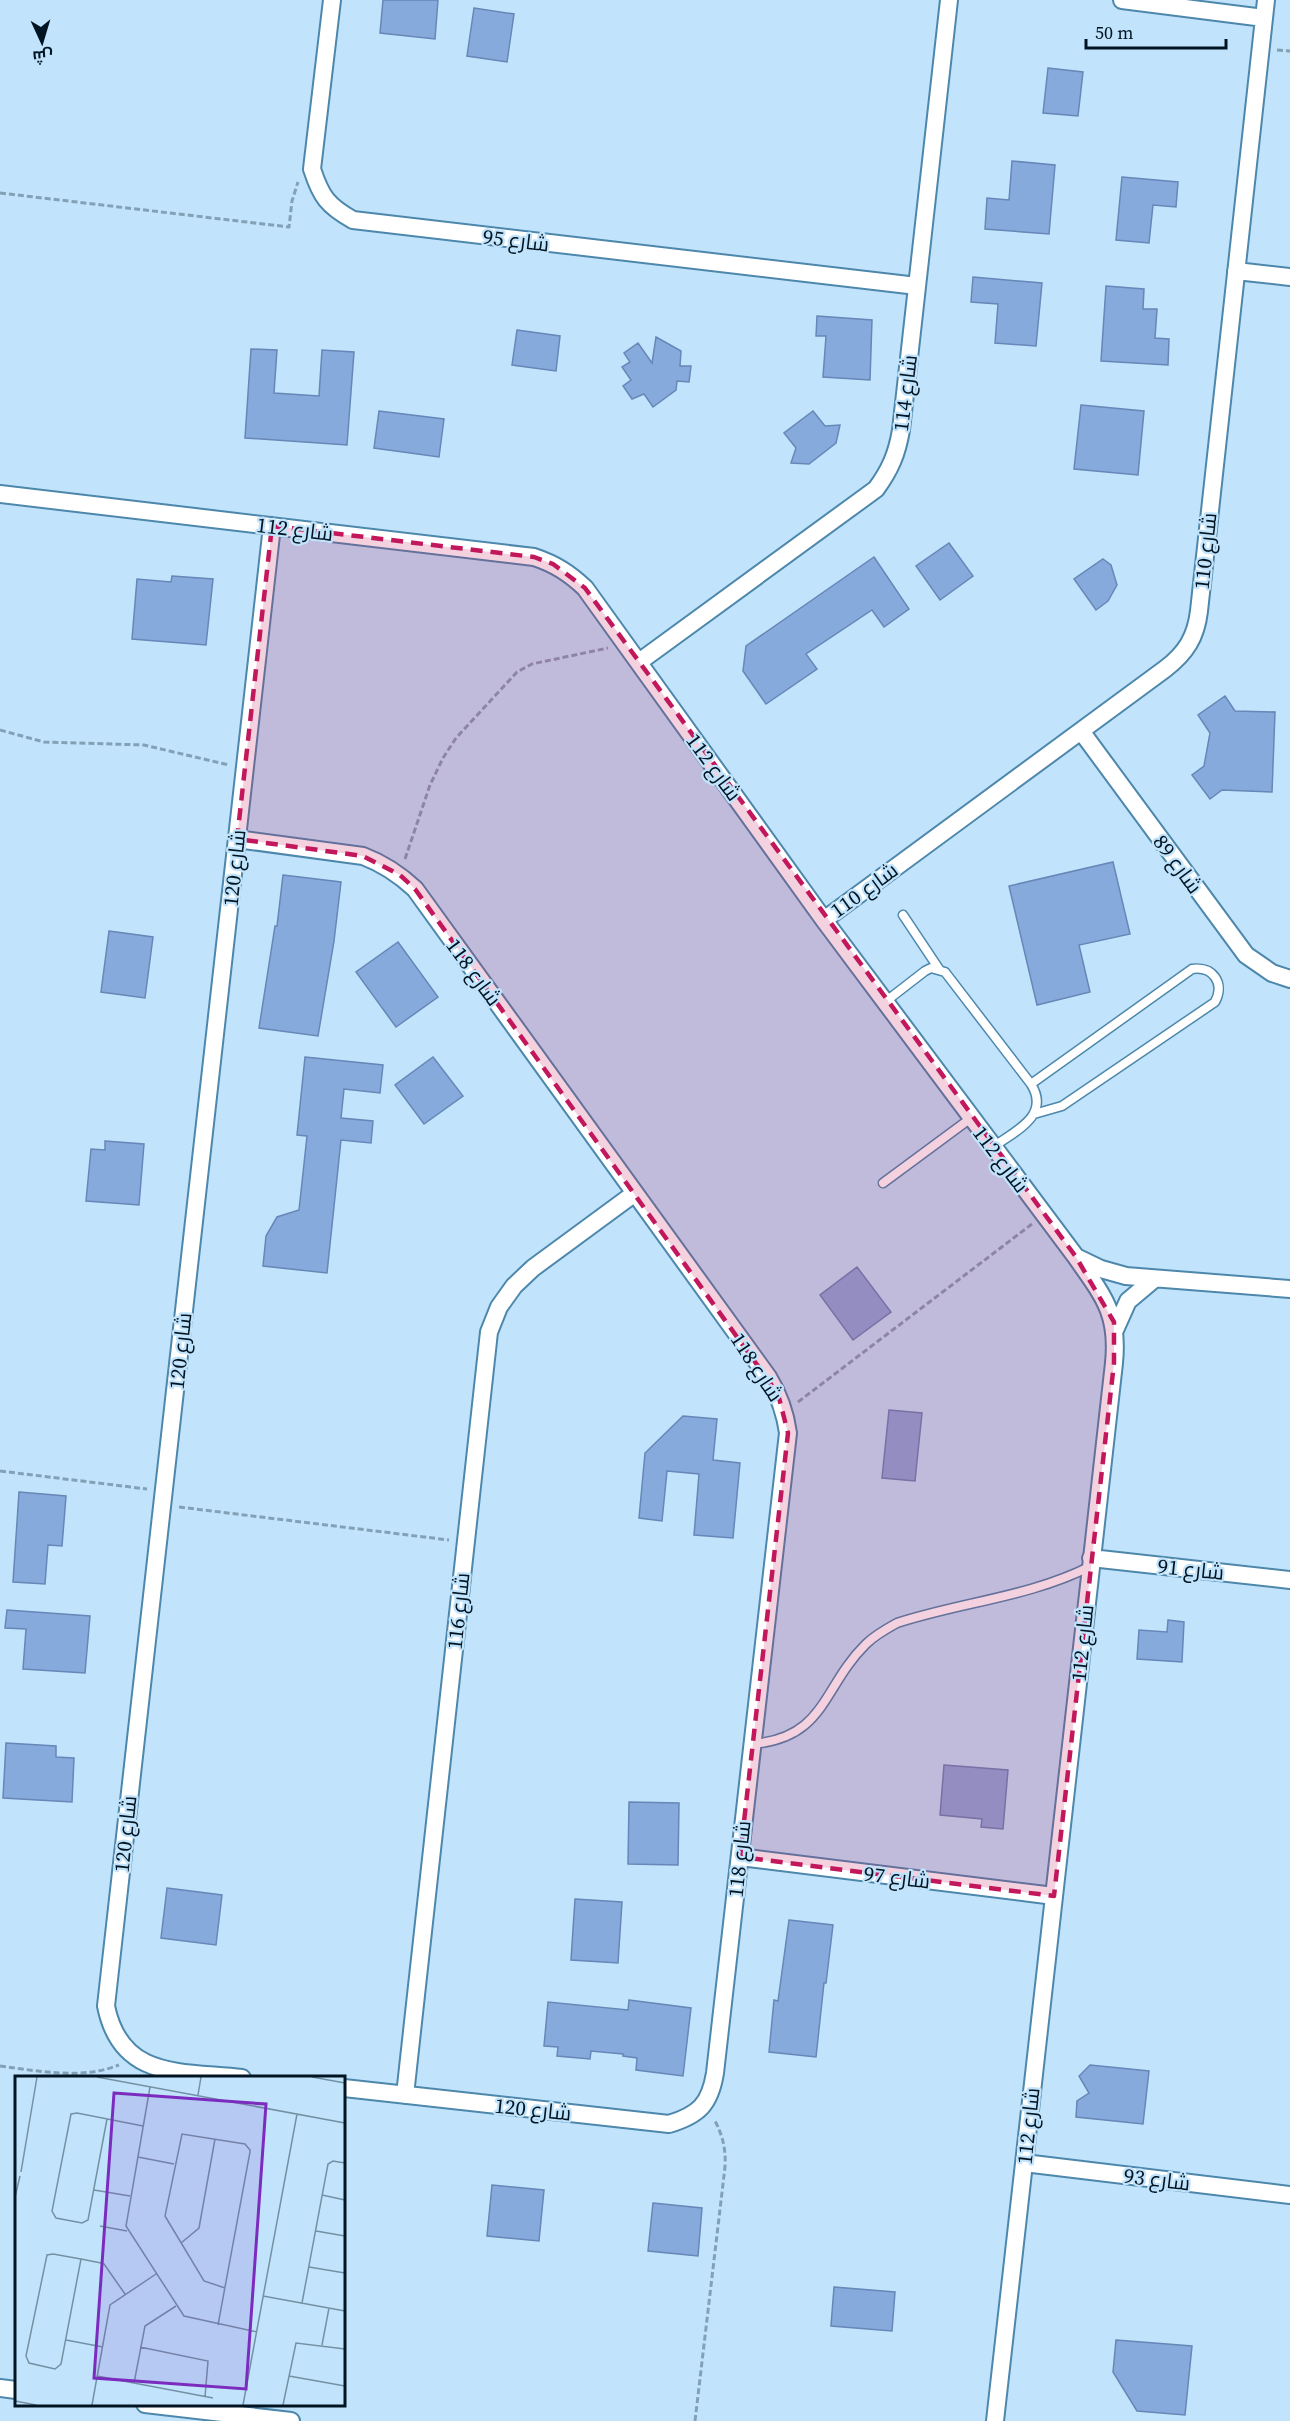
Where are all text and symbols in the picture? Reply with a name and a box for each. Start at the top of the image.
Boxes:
north arrow [12,12,72,72]
scale bar [1086,12,1226,50]
text: 50 m [1095,20,1133,45]
text: ش [32,45,54,69]
street label: شارع 95 [481,222,551,258]
street label: شارع 114 [886,353,924,433]
street label: شارع 112 [255,510,335,548]
street label: شارع 110 [1187,511,1223,591]
street label: شارع 112 [680,727,748,807]
street label: شارع 120 [216,828,252,908]
street label: شارع 89 [1147,829,1209,899]
street label: شارع 110 [824,856,904,924]
street label: شارع 118 [440,932,508,1012]
street label: شارع 112 [966,1119,1036,1199]
street label: شارع 120 [162,1311,198,1391]
street label: شارع 118 [724,1327,790,1407]
street label: شارع 91 [1156,1551,1226,1587]
street label: شارع 116 [440,1571,476,1651]
street label: شارع 112 [1064,1603,1100,1683]
street label: شارع 120 [107,1794,143,1874]
street label: شارع 118 [721,1819,757,1899]
street label: شارع 97 [862,1859,932,1895]
inset map [15,2076,345,2406]
street label: شارع 112 [1010,2086,1046,2166]
street label: شارع 120 [493,2091,573,2127]
street label: شارع 93 [1122,2161,1192,2197]

